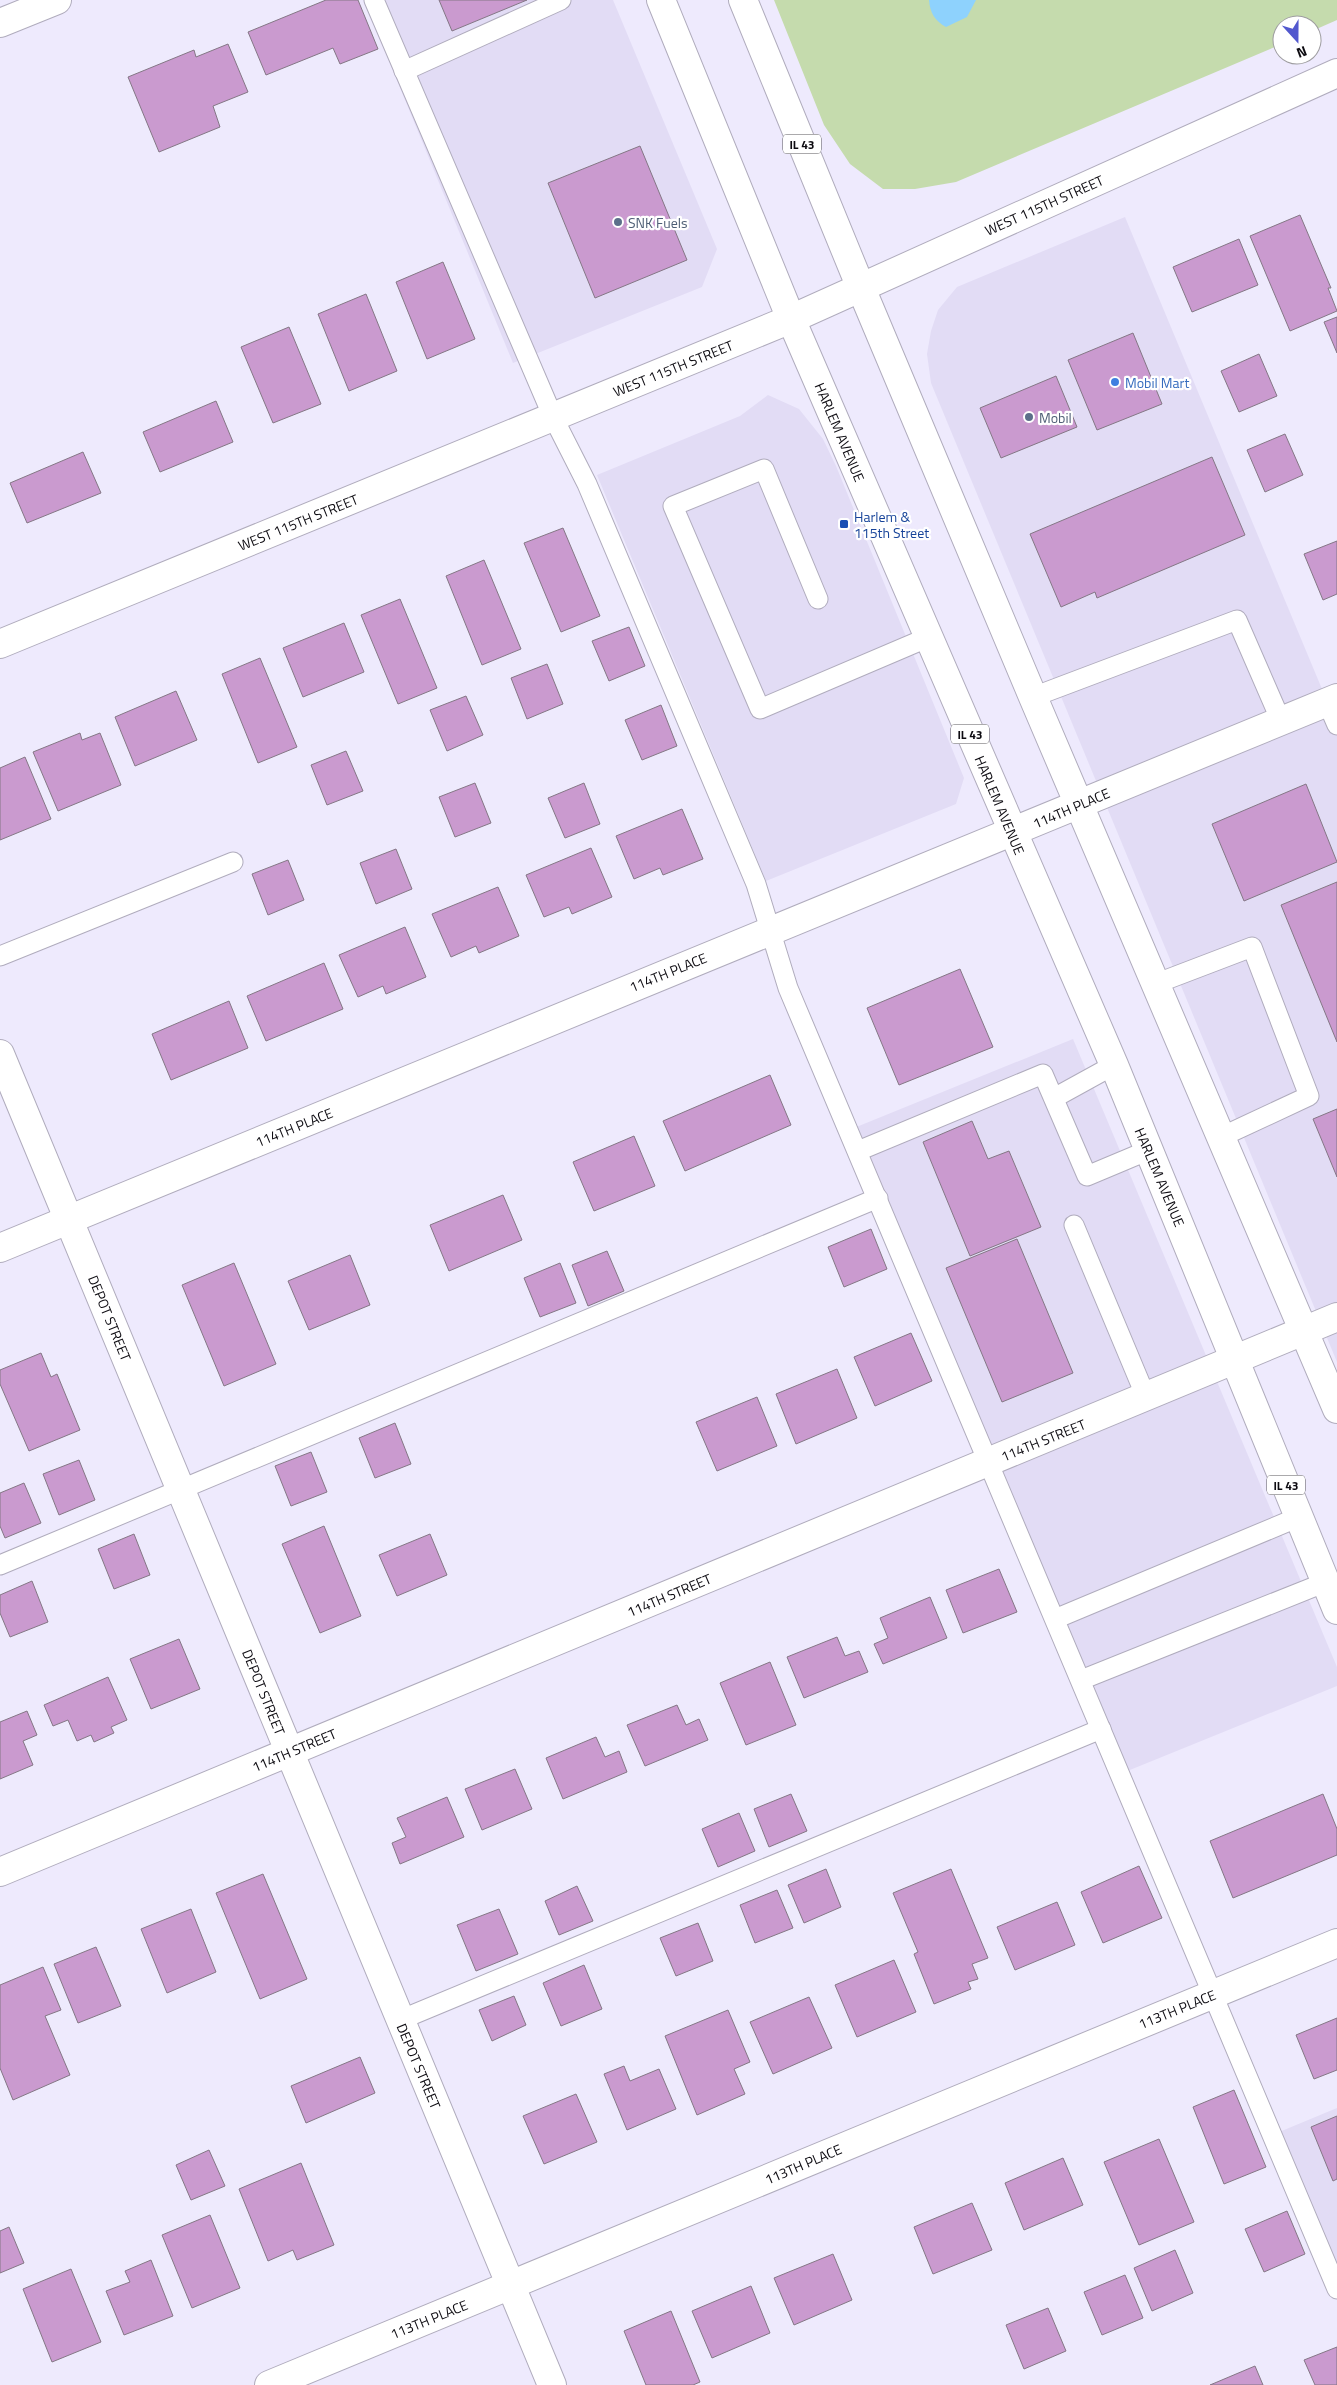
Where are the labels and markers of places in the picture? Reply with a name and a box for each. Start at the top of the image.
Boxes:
place label: SNK Fuels [628,212,687,233]
marker: SNK Fuels [612,216,624,228]
place label: Mobil Mart [1125,372,1189,393]
marker: Mobil Mart [1109,376,1121,388]
place label: Mobil [1039,407,1072,428]
marker: Mobil [1023,411,1035,423]
place label: Harlem & 115th Street [854,506,929,543]
marker: Harlem & 115th Street [838,518,850,530]

